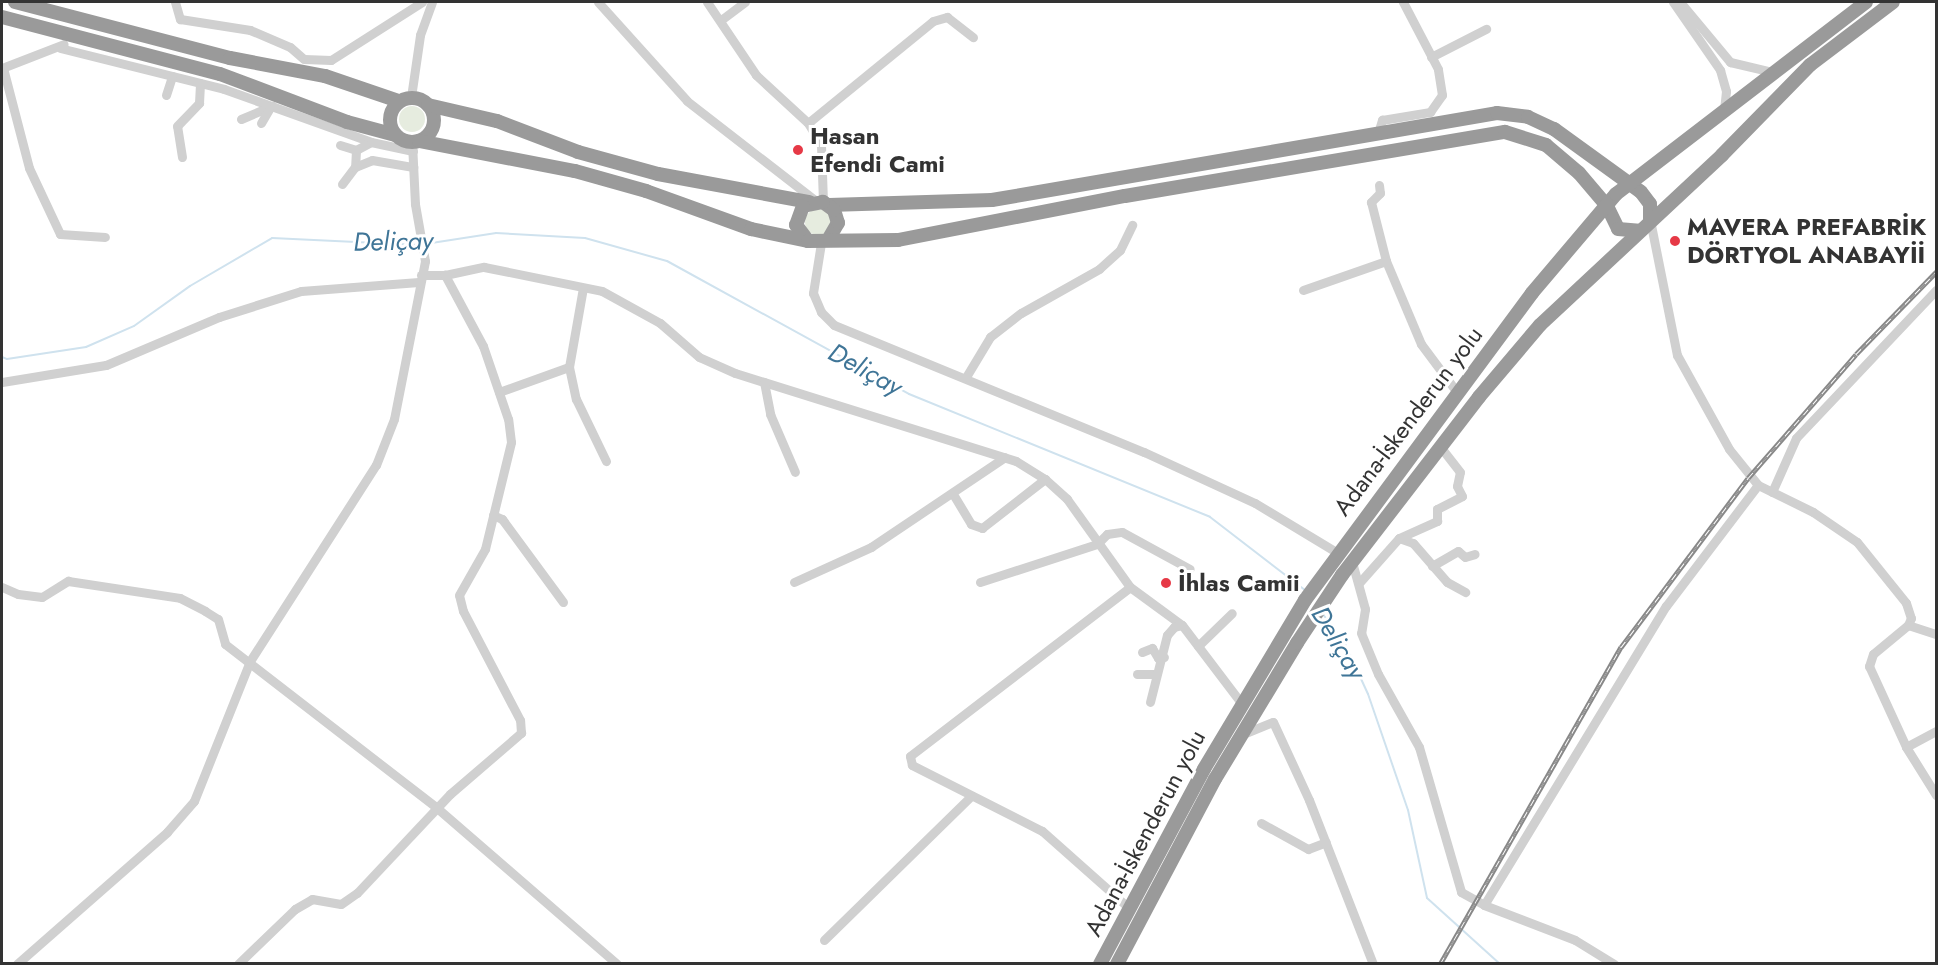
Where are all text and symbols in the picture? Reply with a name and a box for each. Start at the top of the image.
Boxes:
place label: Hasan Efendi Cami [810,122,945,178]
marker: Hasan Efendi Cami [791,143,805,157]
place label: MAVERA PREFABRİK DÖRTYOL ANABAYİİ [1687,213,1926,269]
water label: Deliçay [353,226,433,258]
marker: MAVERA PREFABRİK DÖRTYOL ANABAYİİ [1668,234,1682,248]
street label: Adana-İskenderun yolu [1328,321,1488,521]
water label: Deliçay [822,337,908,403]
place label: İhlas Camii [1178,569,1300,597]
marker: İhlas Camii [1159,576,1173,590]
water label: Deliçay [1304,601,1372,685]
street label: Adana-İskenderun yolu [1079,725,1211,941]

